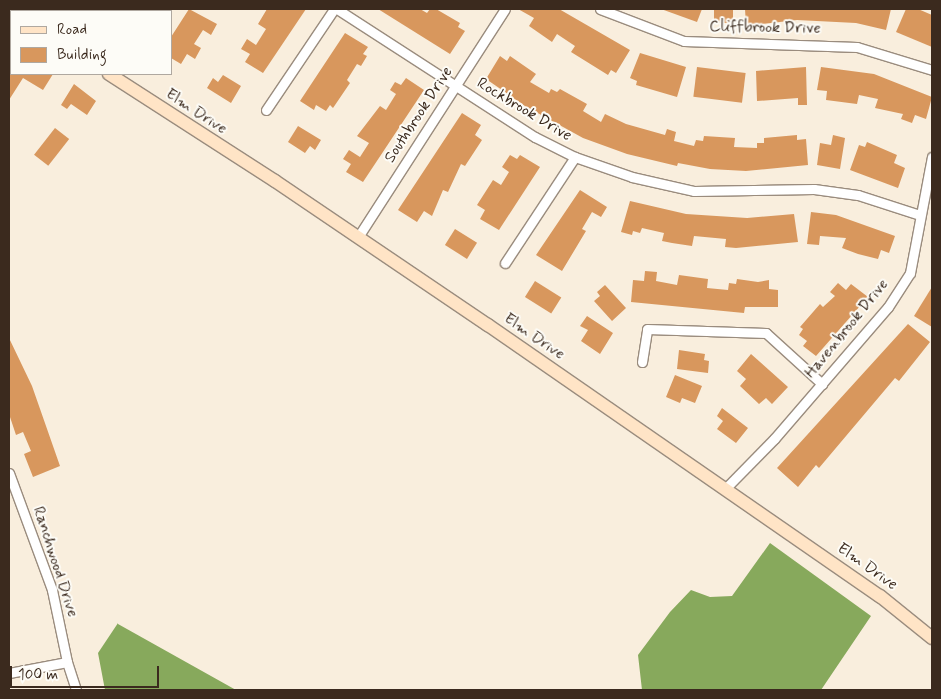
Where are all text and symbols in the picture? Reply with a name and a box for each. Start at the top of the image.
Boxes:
legend [10,10,172,75]
street label: Cliffbrook Drive [710,17,820,39]
text: Road [57,20,87,40]
text: Building [57,45,107,65]
street label: Southbrook Drive [381,64,457,166]
street label: Rockbrook Drive [473,74,575,146]
street label: Elm Drive [162,85,230,139]
street label: Havenbrook Drive [801,276,893,382]
street label: Elm Drive [500,310,568,364]
street label: Ranchwood Drive [28,505,82,619]
street label: Elm Drive [834,540,900,594]
scale bar [12,656,161,688]
text: 100 m [18,665,58,685]

